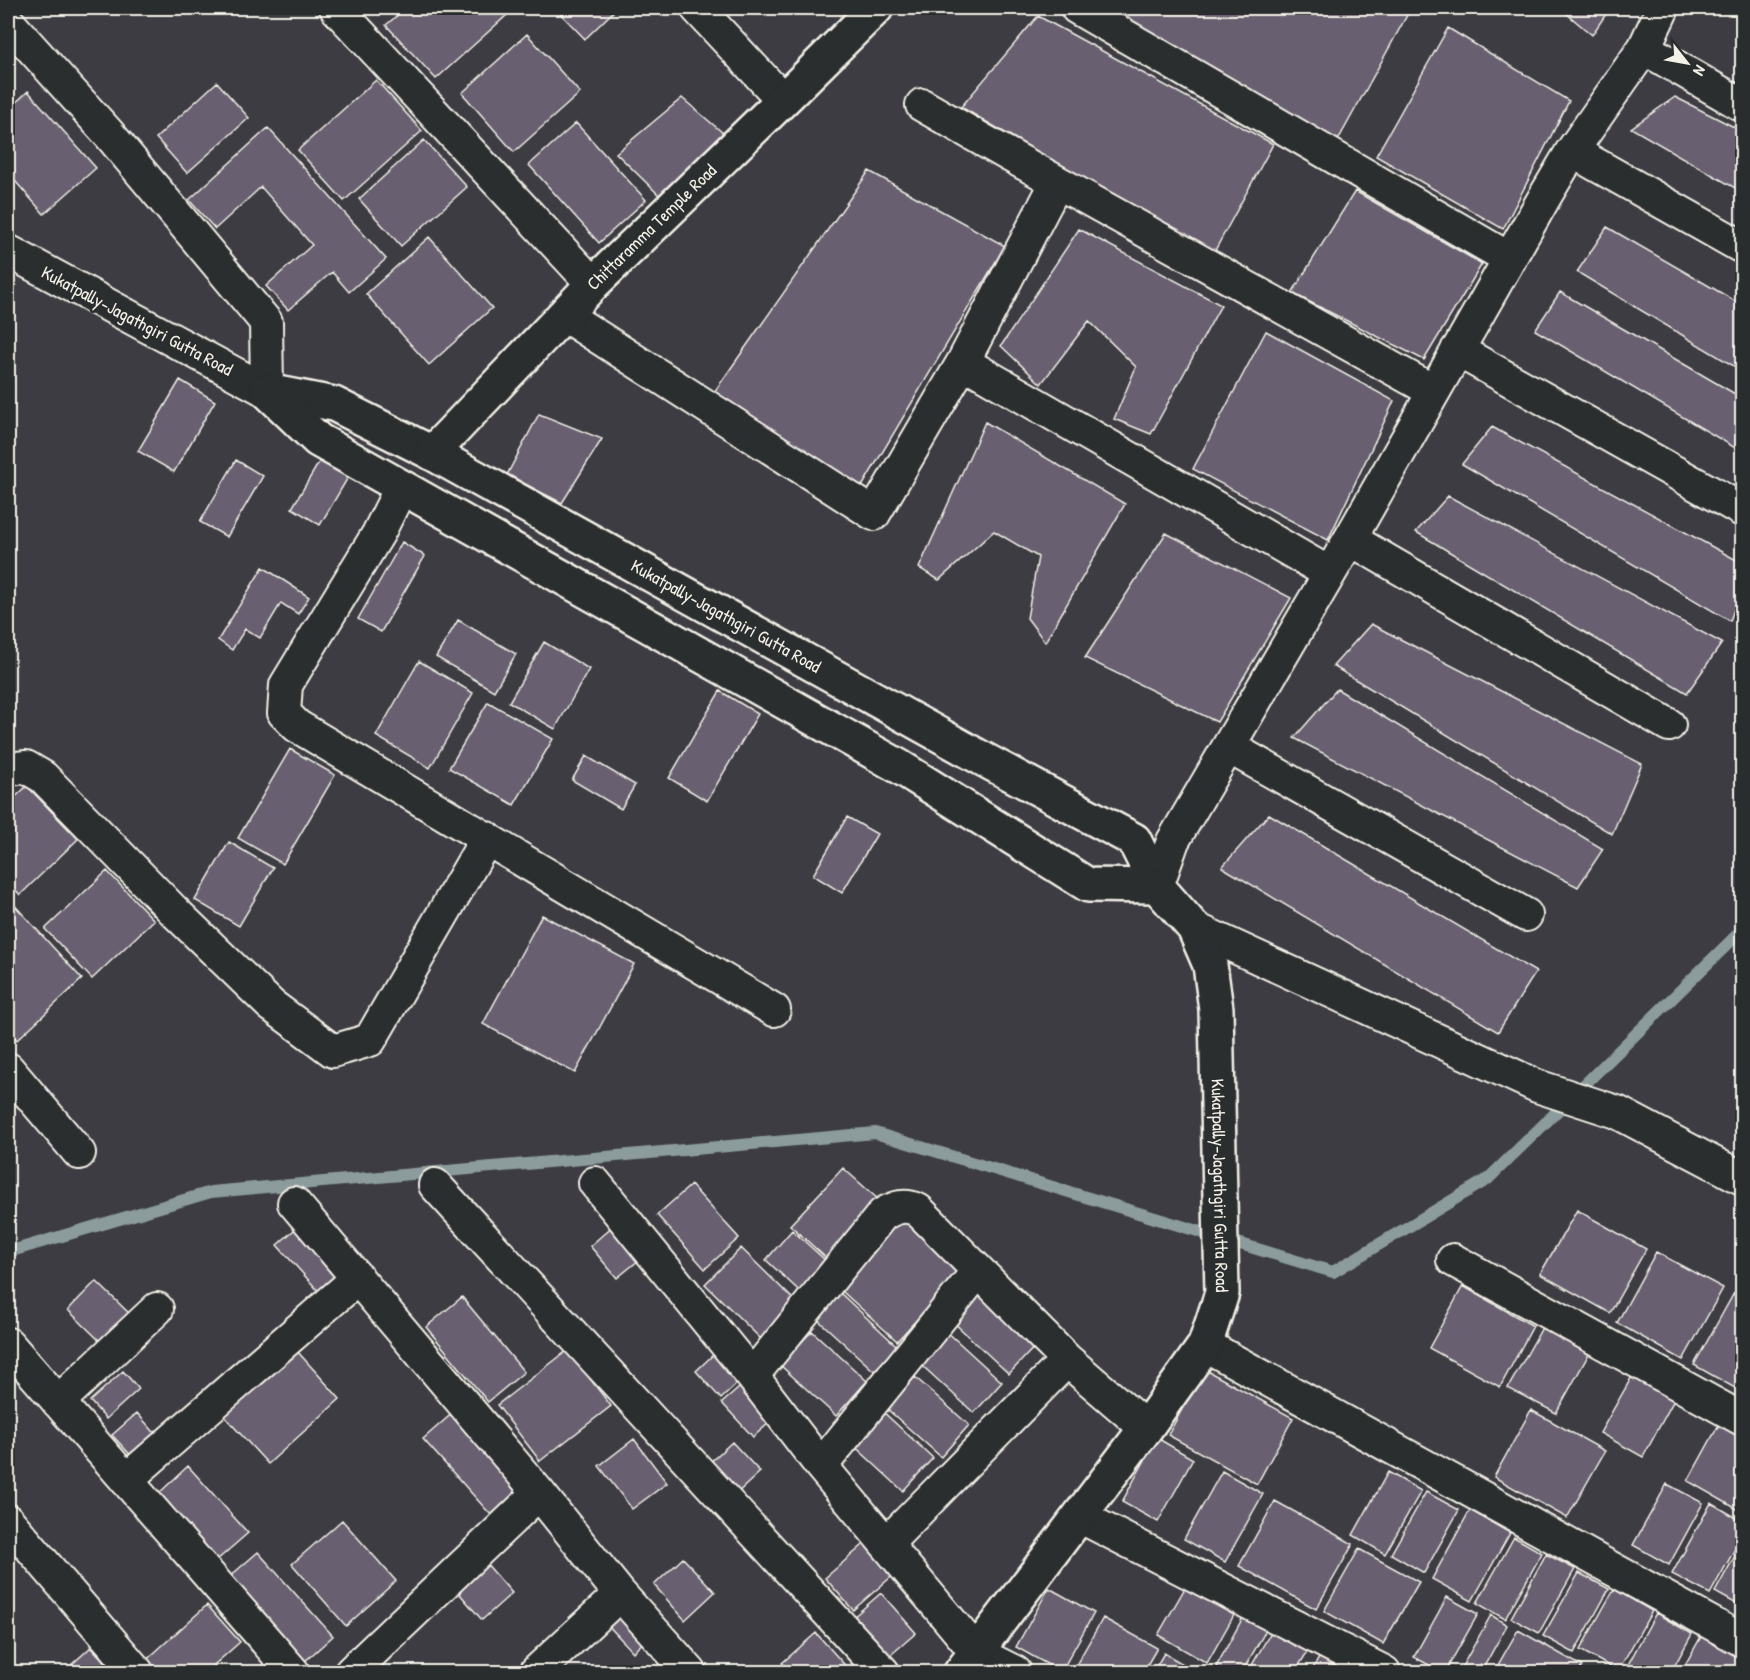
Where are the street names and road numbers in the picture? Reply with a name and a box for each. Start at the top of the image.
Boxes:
street label: Chittaramma Temple Road [581,158,722,296]
street label: Kukatpally-Jagathgiri Gutta Road [37,259,237,382]
street label: Kukatpally-Jagathgiri Gutta Road [627,553,826,679]
street label: Kukatpally-Jagathgiri Gutta Road [1205,1078,1235,1292]

